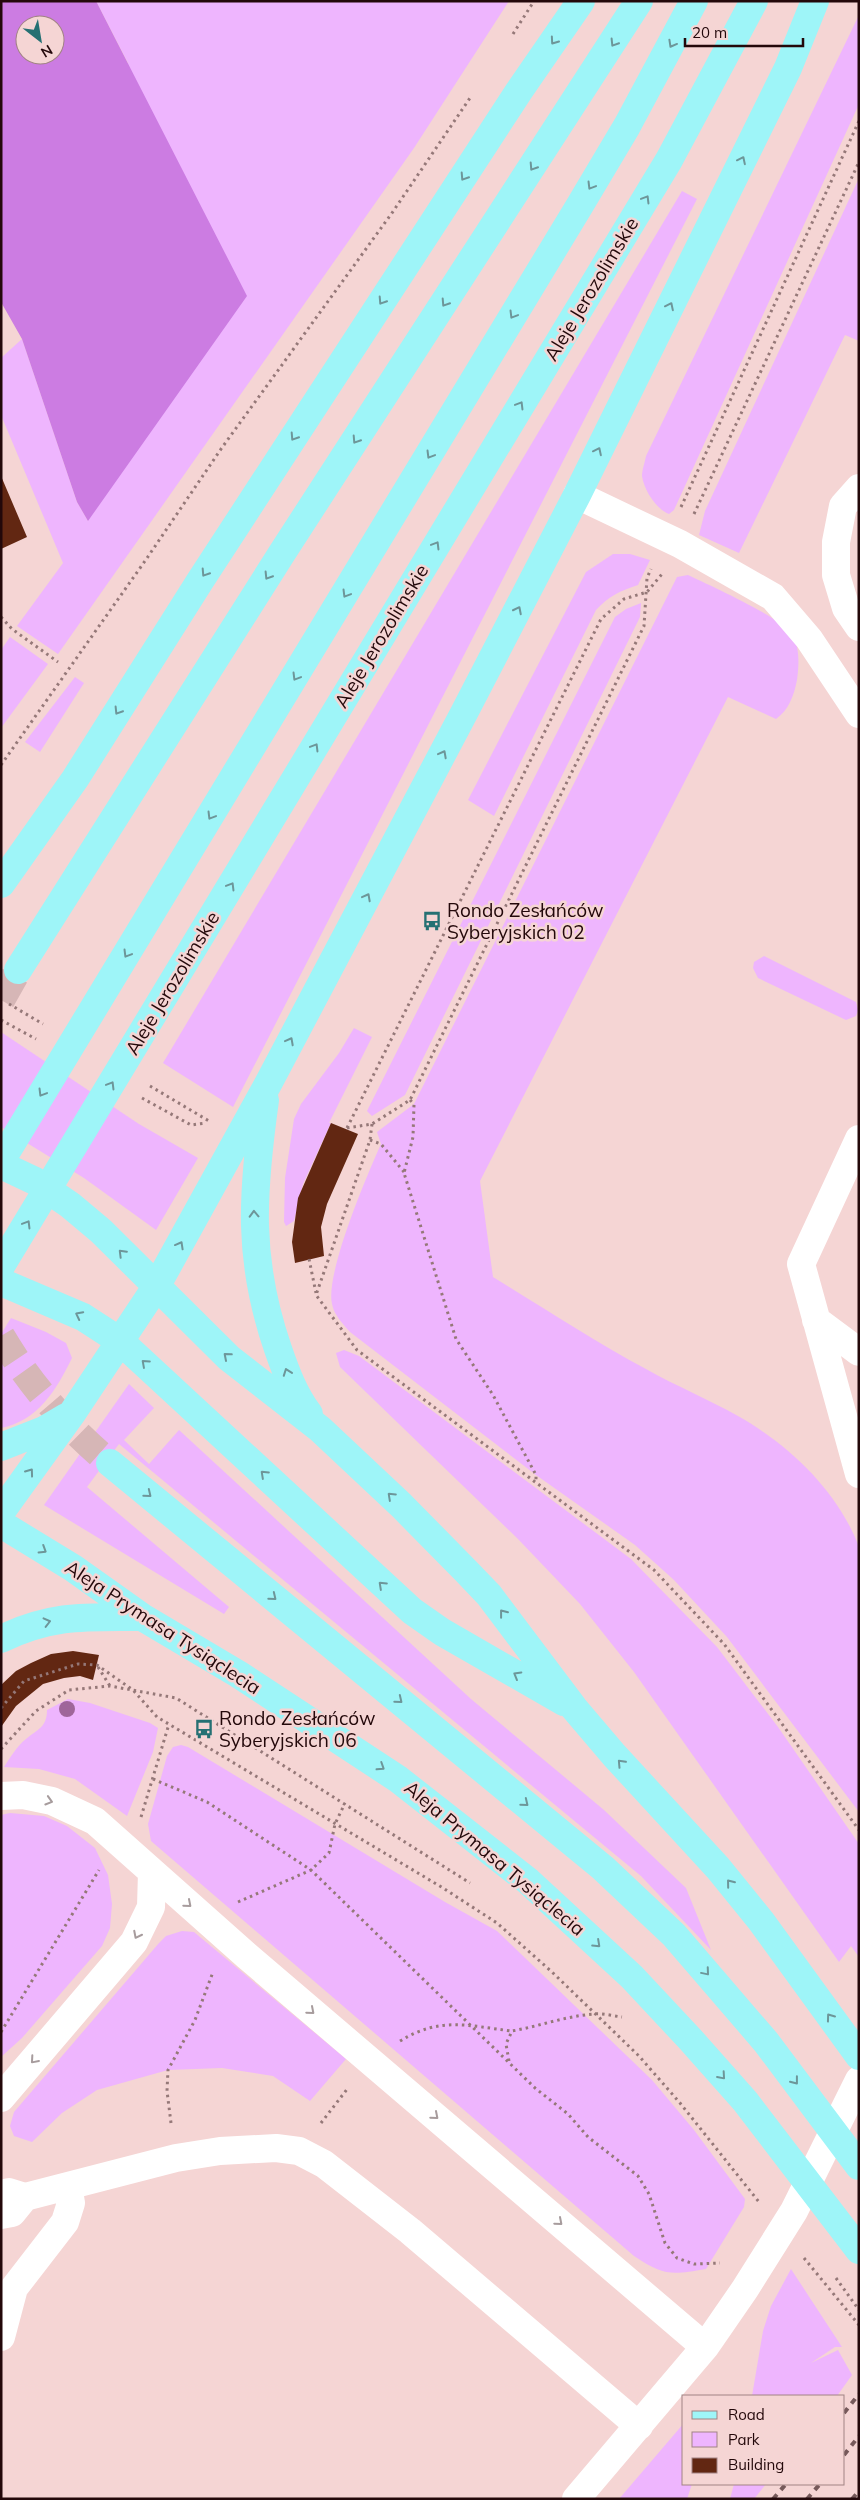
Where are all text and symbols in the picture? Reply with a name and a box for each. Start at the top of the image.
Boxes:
north arrow [15,15,65,65]
scale bar [685,15,802,47]
text: 20 m [692,23,727,42]
one-way arrow [551,36,560,45]
one-way arrow [610,37,620,46]
one-way arrow [668,39,678,48]
text: N [38,41,56,62]
one-way arrow [736,156,746,165]
one-way arrow [530,162,540,171]
one-way arrow [461,171,470,180]
one-way arrow [588,180,598,189]
one-way arrow [639,196,649,205]
street label: Aleje Jerozolimskie [539,213,643,365]
one-way arrow [379,296,389,305]
one-way arrow [442,298,451,307]
one-way arrow [664,302,674,311]
one-way arrow [510,310,520,319]
one-way arrow [514,402,524,411]
one-way arrow [290,432,300,441]
one-way arrow [353,434,362,443]
one-way arrow [592,448,602,457]
one-way arrow [427,449,437,458]
one-way arrow [430,541,440,550]
street label: Aleje Jerozolimskie [329,560,433,712]
one-way arrow [201,568,211,577]
one-way arrow [264,571,274,580]
one-way arrow [342,588,352,597]
one-way arrow [512,606,522,615]
one-way arrow [292,671,302,680]
one-way arrow [115,705,124,714]
one-way arrow [308,743,318,752]
one-way arrow [437,750,447,759]
one-way arrow [208,810,218,819]
one-way arrow [224,882,234,891]
one-way arrow [360,894,370,903]
place label: Rondo Zesłańców Syberyjskich 02 [447,898,603,944]
street label: Aleje Jerozolimskie [120,907,224,1059]
bus stop icon: Rondo Zesłańców Syberyjskich 02 [421,910,443,932]
one-way arrow [123,949,133,958]
one-way arrow [284,1037,294,1046]
one-way arrow [104,1081,114,1090]
one-way arrow [39,1088,49,1097]
one-way arrow [249,1210,260,1218]
one-way arrow [20,1220,30,1229]
one-way arrow [173,1241,183,1250]
one-way arrow [119,1249,128,1258]
one-way arrow [75,1311,84,1321]
one-way arrow [223,1353,232,1362]
one-way arrow [141,1360,150,1369]
one-way arrow [283,1369,293,1377]
one-way arrow [24,1468,33,1478]
one-way arrow [261,1471,270,1480]
one-way arrow [142,1488,151,1496]
one-way arrow [388,1493,397,1502]
one-way arrow [37,1543,46,1553]
street label: Aleja Prymasa Tysiąclecia [61,1555,265,1699]
one-way arrow [379,1582,388,1591]
one-way arrow [268,1591,277,1600]
one-way arrow [500,1610,508,1619]
one-way arrow [42,1617,51,1628]
one-way arrow [513,1671,522,1681]
one-way arrow [393,1694,402,1703]
place label: Rondo Zesłańców Syberyjskich 06 [219,1706,375,1752]
bus stop icon: Rondo Zesłańców Syberyjskich 06 [193,1718,215,1740]
one-way arrow [618,1759,627,1768]
one-way arrow [376,1761,385,1771]
street label: Aleja Prymasa Tysiąclecia [400,1775,590,1941]
one-way arrow [44,1795,53,1805]
one-way arrow [519,1798,528,1807]
one-way arrow [728,1880,736,1889]
one-way arrow [183,1899,192,1908]
one-way arrow [133,1930,143,1939]
one-way arrow [591,1938,600,1947]
one-way arrow [700,1966,709,1975]
one-way arrow [306,2005,315,2014]
one-way arrow [827,2013,836,2023]
one-way arrow [30,2054,39,2063]
one-way arrow [717,2070,726,2079]
one-way arrow [790,2075,798,2084]
one-way arrow [429,2110,438,2119]
one-way arrow [553,2216,562,2225]
legend [682,2395,845,2485]
text: Road [728,2405,765,2424]
text: Park [728,2430,760,2449]
text: Building [728,2455,784,2474]

